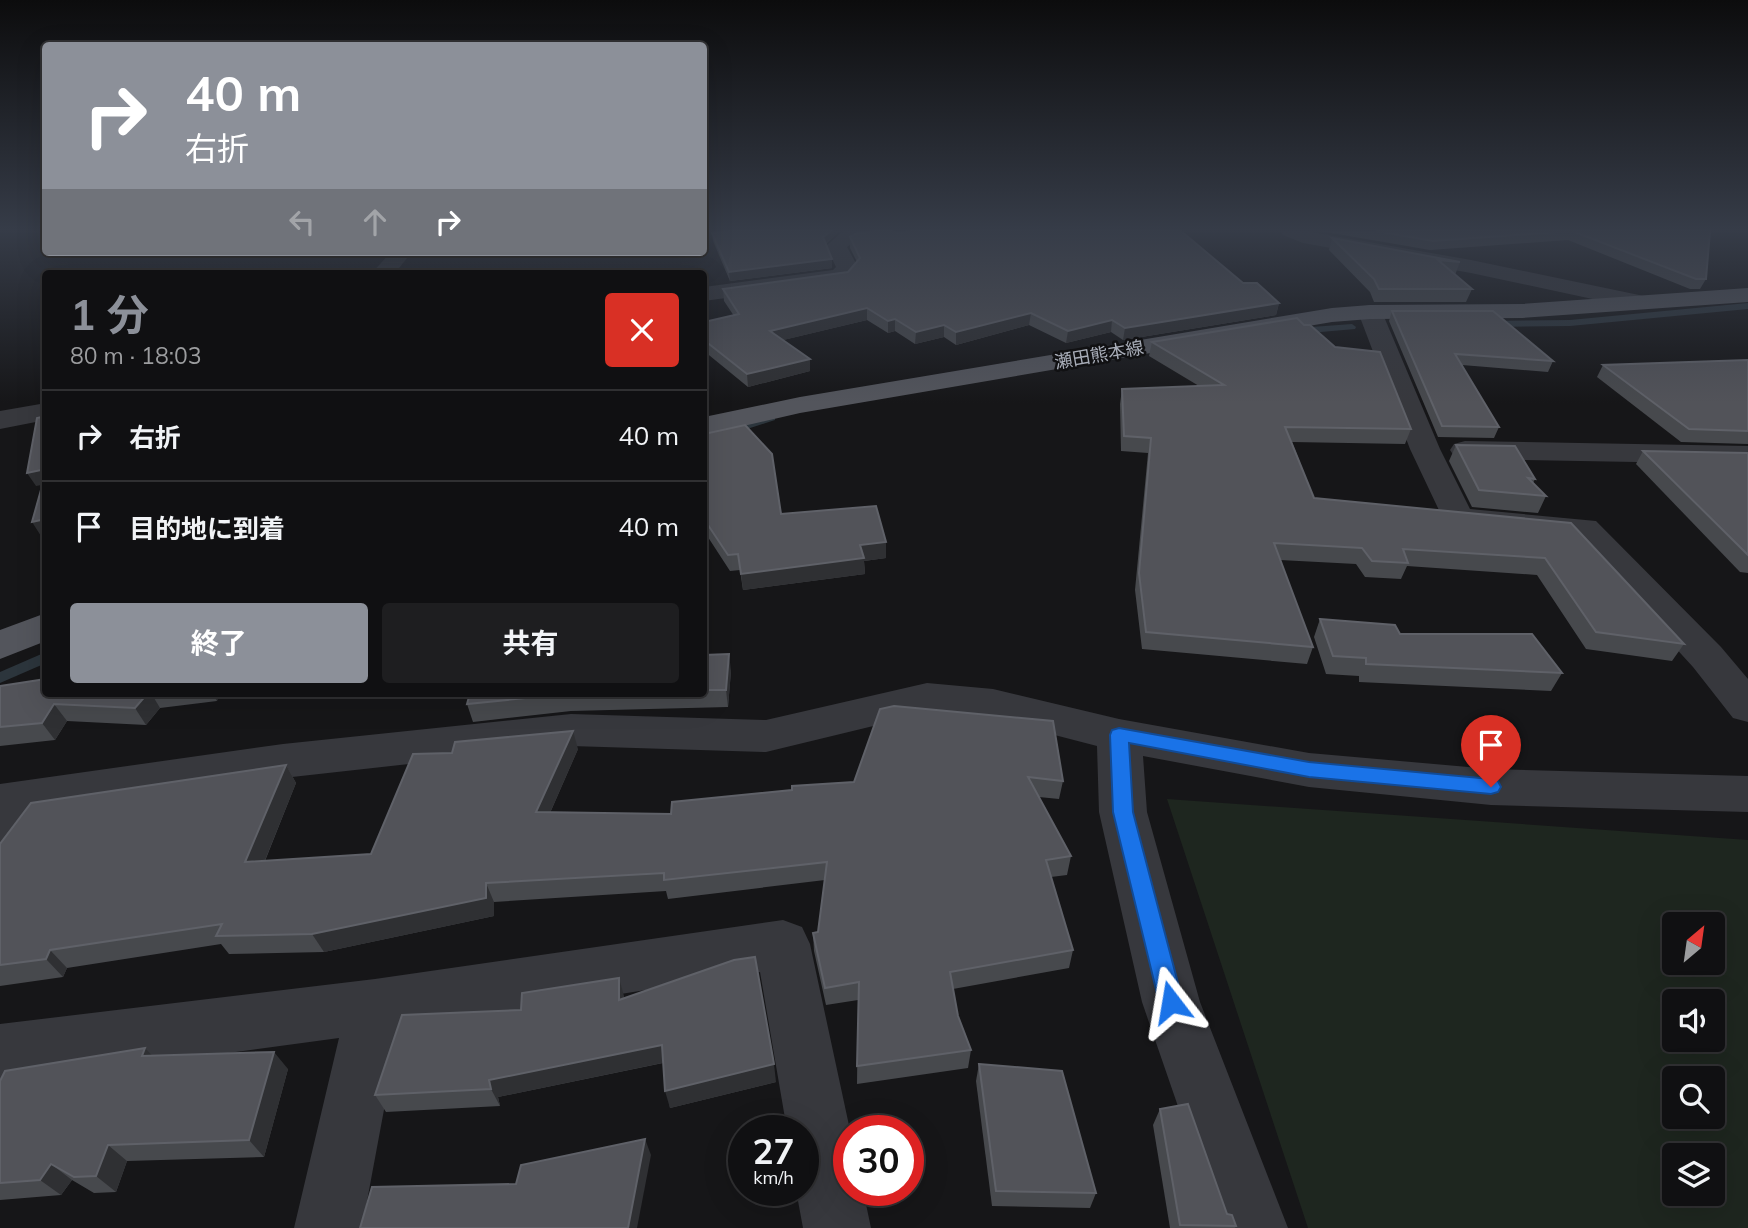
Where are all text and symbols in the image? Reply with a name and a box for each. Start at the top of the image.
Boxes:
text: 40 m [185,62,301,123]
icon: right [70,70,161,161]
text: 右折 [185,128,249,168]
icon: left [283,203,321,241]
icon: ahead [356,203,394,241]
icon: right [429,203,467,241]
text: 1 分 [70,288,149,341]
button: close [605,293,679,367]
street label: 瀬田熊本線 [1053,335,1145,374]
text: 80 m · 18:03 [70,341,202,370]
icon: right [70,417,108,455]
text: 40 m [618,419,679,452]
text: 右折 [129,421,181,454]
icon: arrive [70,508,108,546]
text: 40 m [618,510,679,543]
text: 目的地に到着 [129,512,285,545]
button: 終了 [70,603,368,683]
button: 共有 [382,603,679,683]
pin [1461,715,1521,787]
icon: arrive [1472,726,1510,764]
north arrow [1662,912,1726,975]
map controls [1662,912,1725,1206]
position arrow [1134,965,1208,1039]
button: sound [1662,989,1725,1052]
button: search [1662,1066,1725,1129]
speed limit sign: 30 [833,1115,924,1206]
text: 27 [752,1129,795,1173]
button: layers [1662,1143,1725,1206]
text: km/h [753,1166,794,1189]

